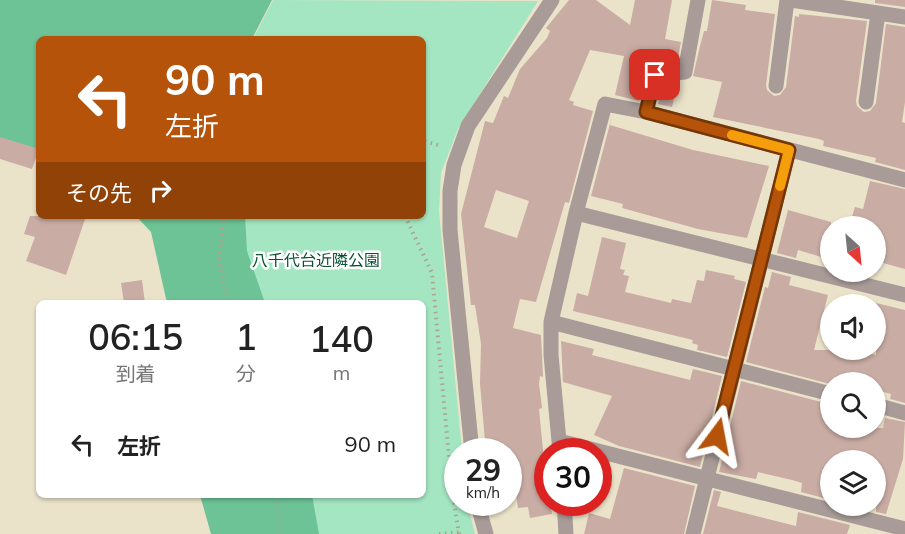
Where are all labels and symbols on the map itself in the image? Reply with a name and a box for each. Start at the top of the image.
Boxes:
pin [629,49,680,100]
north arrow [820,216,886,282]
park label: 八千代台近隣公園 [252,250,380,270]
position arrow [685,404,749,468]
speed limit sign: 30 [534,438,612,516]

